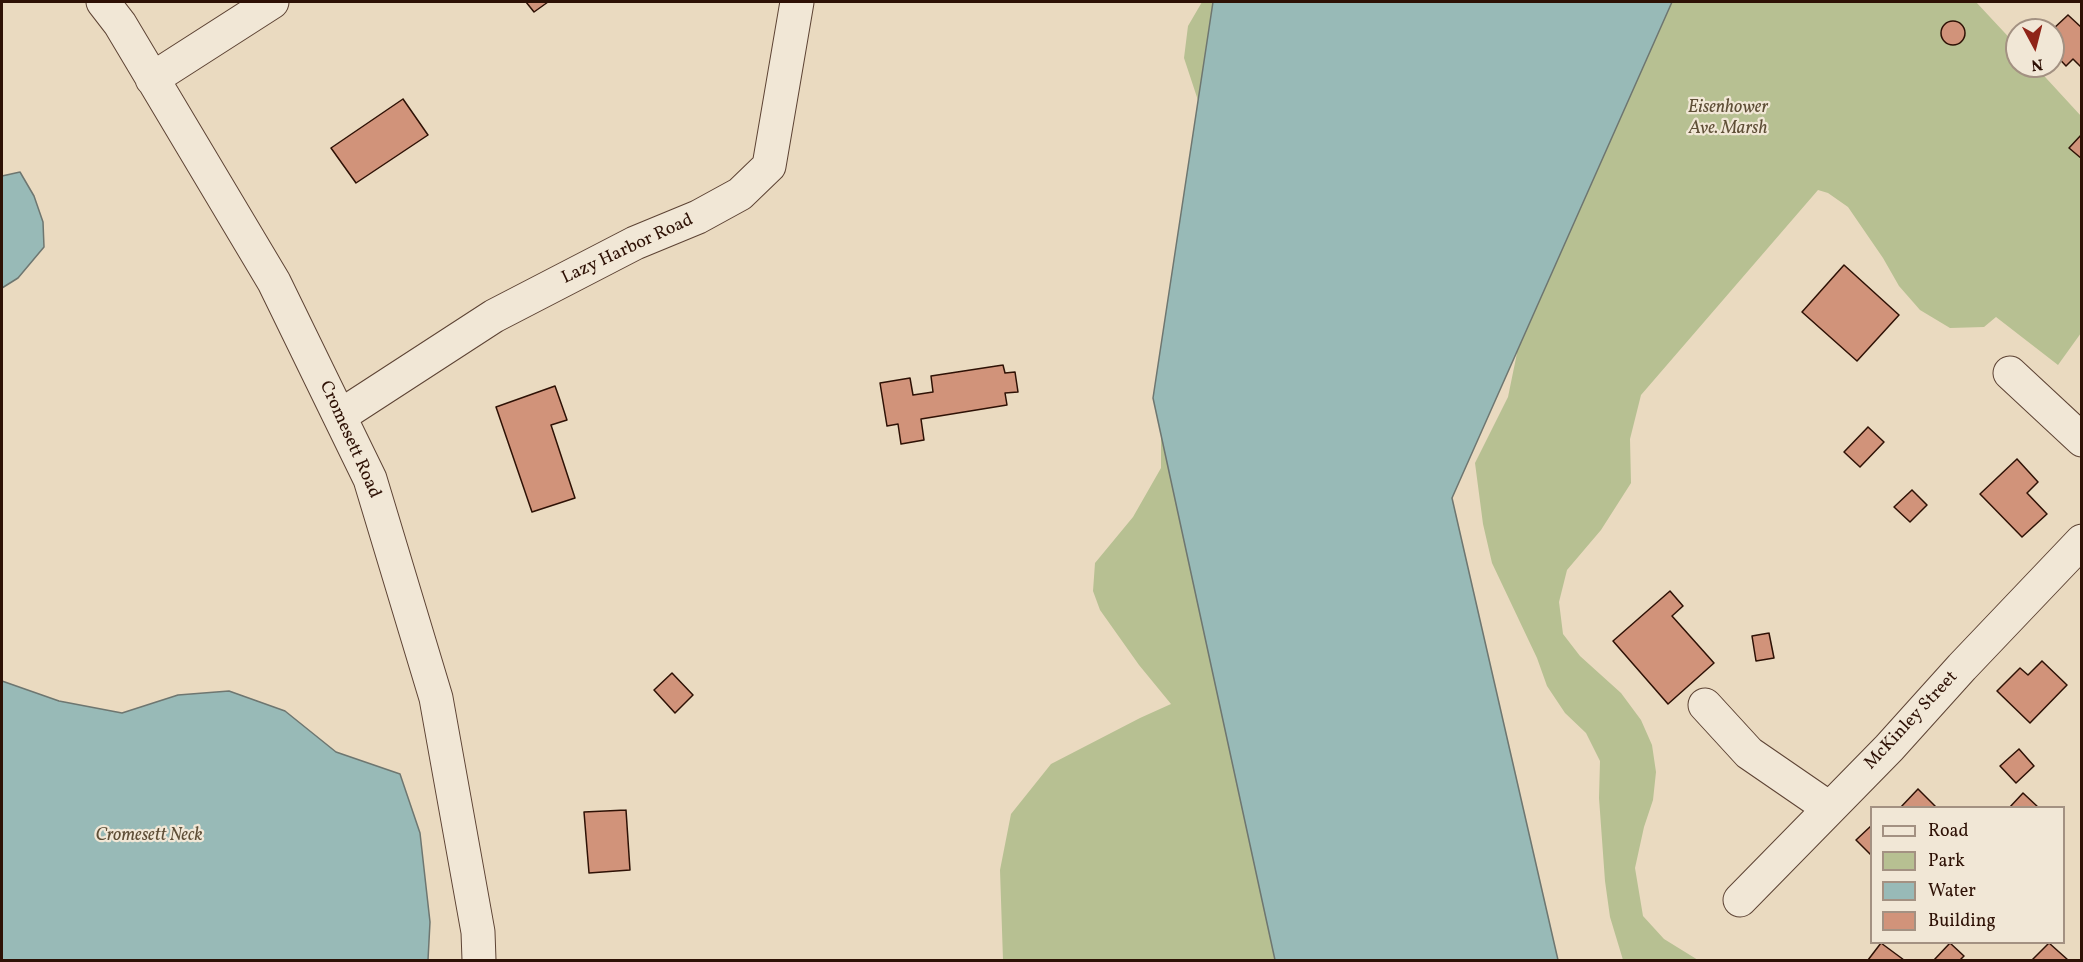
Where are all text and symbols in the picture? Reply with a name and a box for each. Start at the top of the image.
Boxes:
north arrow [2005,18,2065,78]
text: N [2030,52,2044,76]
park label: Eisenhower Ave. Marsh [1688,98,1768,140]
street label: Lazy Harbor Road [559,210,697,290]
street label: Cromesett Road [313,378,385,502]
street label: McKinley Street [1861,667,1963,775]
legend [1870,806,2065,944]
text: Road [1928,819,1969,844]
park label: Cromesett Neck [95,826,203,848]
text: Park [1928,849,1965,874]
text: Water [1928,879,1976,904]
text: Building [1928,909,1996,934]

